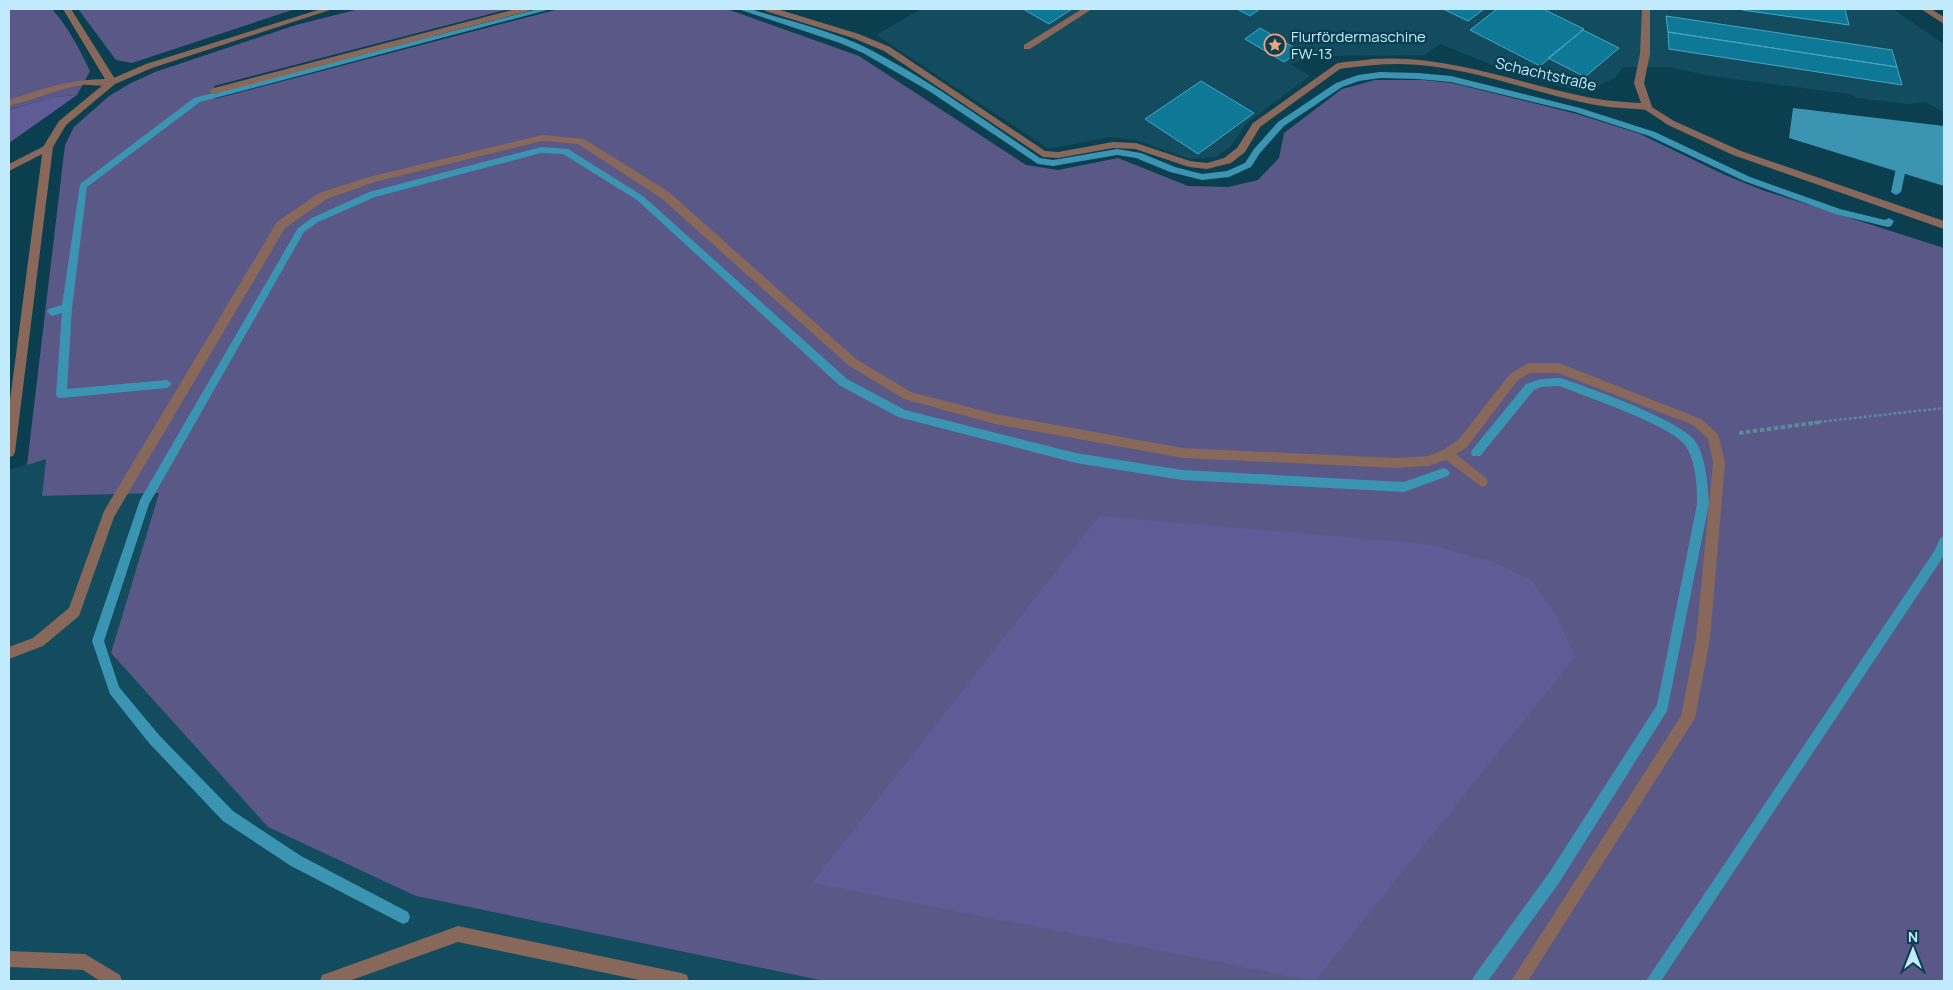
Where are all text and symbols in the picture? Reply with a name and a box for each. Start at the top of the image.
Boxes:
place label: Flurfördermaschine FW-13 [1291,26,1426,64]
place icon: Flurfördermaschine FW-13 [1263,33,1287,57]
street label: Schachtstraße [1493,52,1599,96]
north arrow [1888,925,1938,975]
text: N [1908,927,1918,946]

